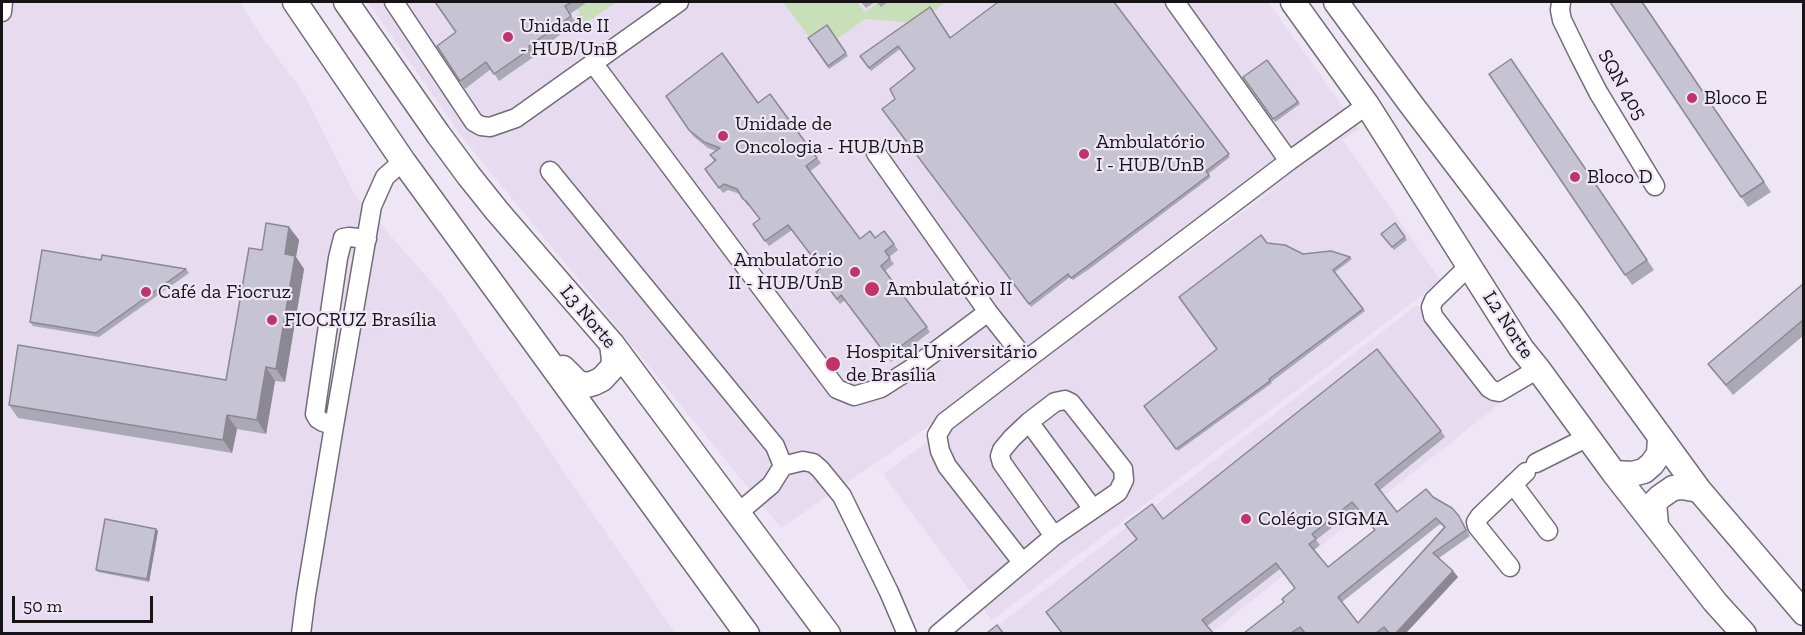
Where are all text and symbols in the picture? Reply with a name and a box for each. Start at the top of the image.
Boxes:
place label: Unidade II - HUB/UnB [520,14,617,61]
marker: Unidade II - HUB/UnB [501,30,515,44]
street label: SQN 405 [1592,46,1652,124]
place label: Bloco E [1704,86,1767,110]
marker: Bloco E [1685,91,1699,105]
place label: Unidade de Oncologia - HUB/UnB [735,112,924,159]
marker: Unidade de Oncologia - HUB/UnB [716,129,730,143]
place label: Ambulatório I - HUB/UnB [1096,130,1205,177]
marker: Ambulatório I - HUB/UnB [1077,147,1091,161]
place label: Bloco D [1587,165,1653,189]
marker: Bloco D [1568,170,1582,184]
place label: Ambulatório II - HUB/UnB [728,248,843,295]
marker: Ambulatório II - HUB/UnB [848,265,862,279]
place label: Ambulatório II [886,277,1012,301]
place label: Café da Fiocruz [158,280,291,304]
marker: Ambulatório II [863,280,881,298]
street label: L3 Norte [555,281,621,353]
marker: Café da Fiocruz [139,285,153,299]
street label: L2 Norte [1477,287,1539,363]
place label: FIOCRUZ Brasília [284,308,436,332]
marker: FIOCRUZ Brasília [265,313,279,327]
place label: Hospital Universitário de Brasília [846,340,1037,387]
marker: Hospital Universitário de Brasília [824,355,842,373]
place label: Colégio SIGMA [1258,507,1389,531]
marker: Colégio SIGMA [1239,512,1253,526]
scale bar [15,584,156,622]
text: 50 m [23,595,62,617]

